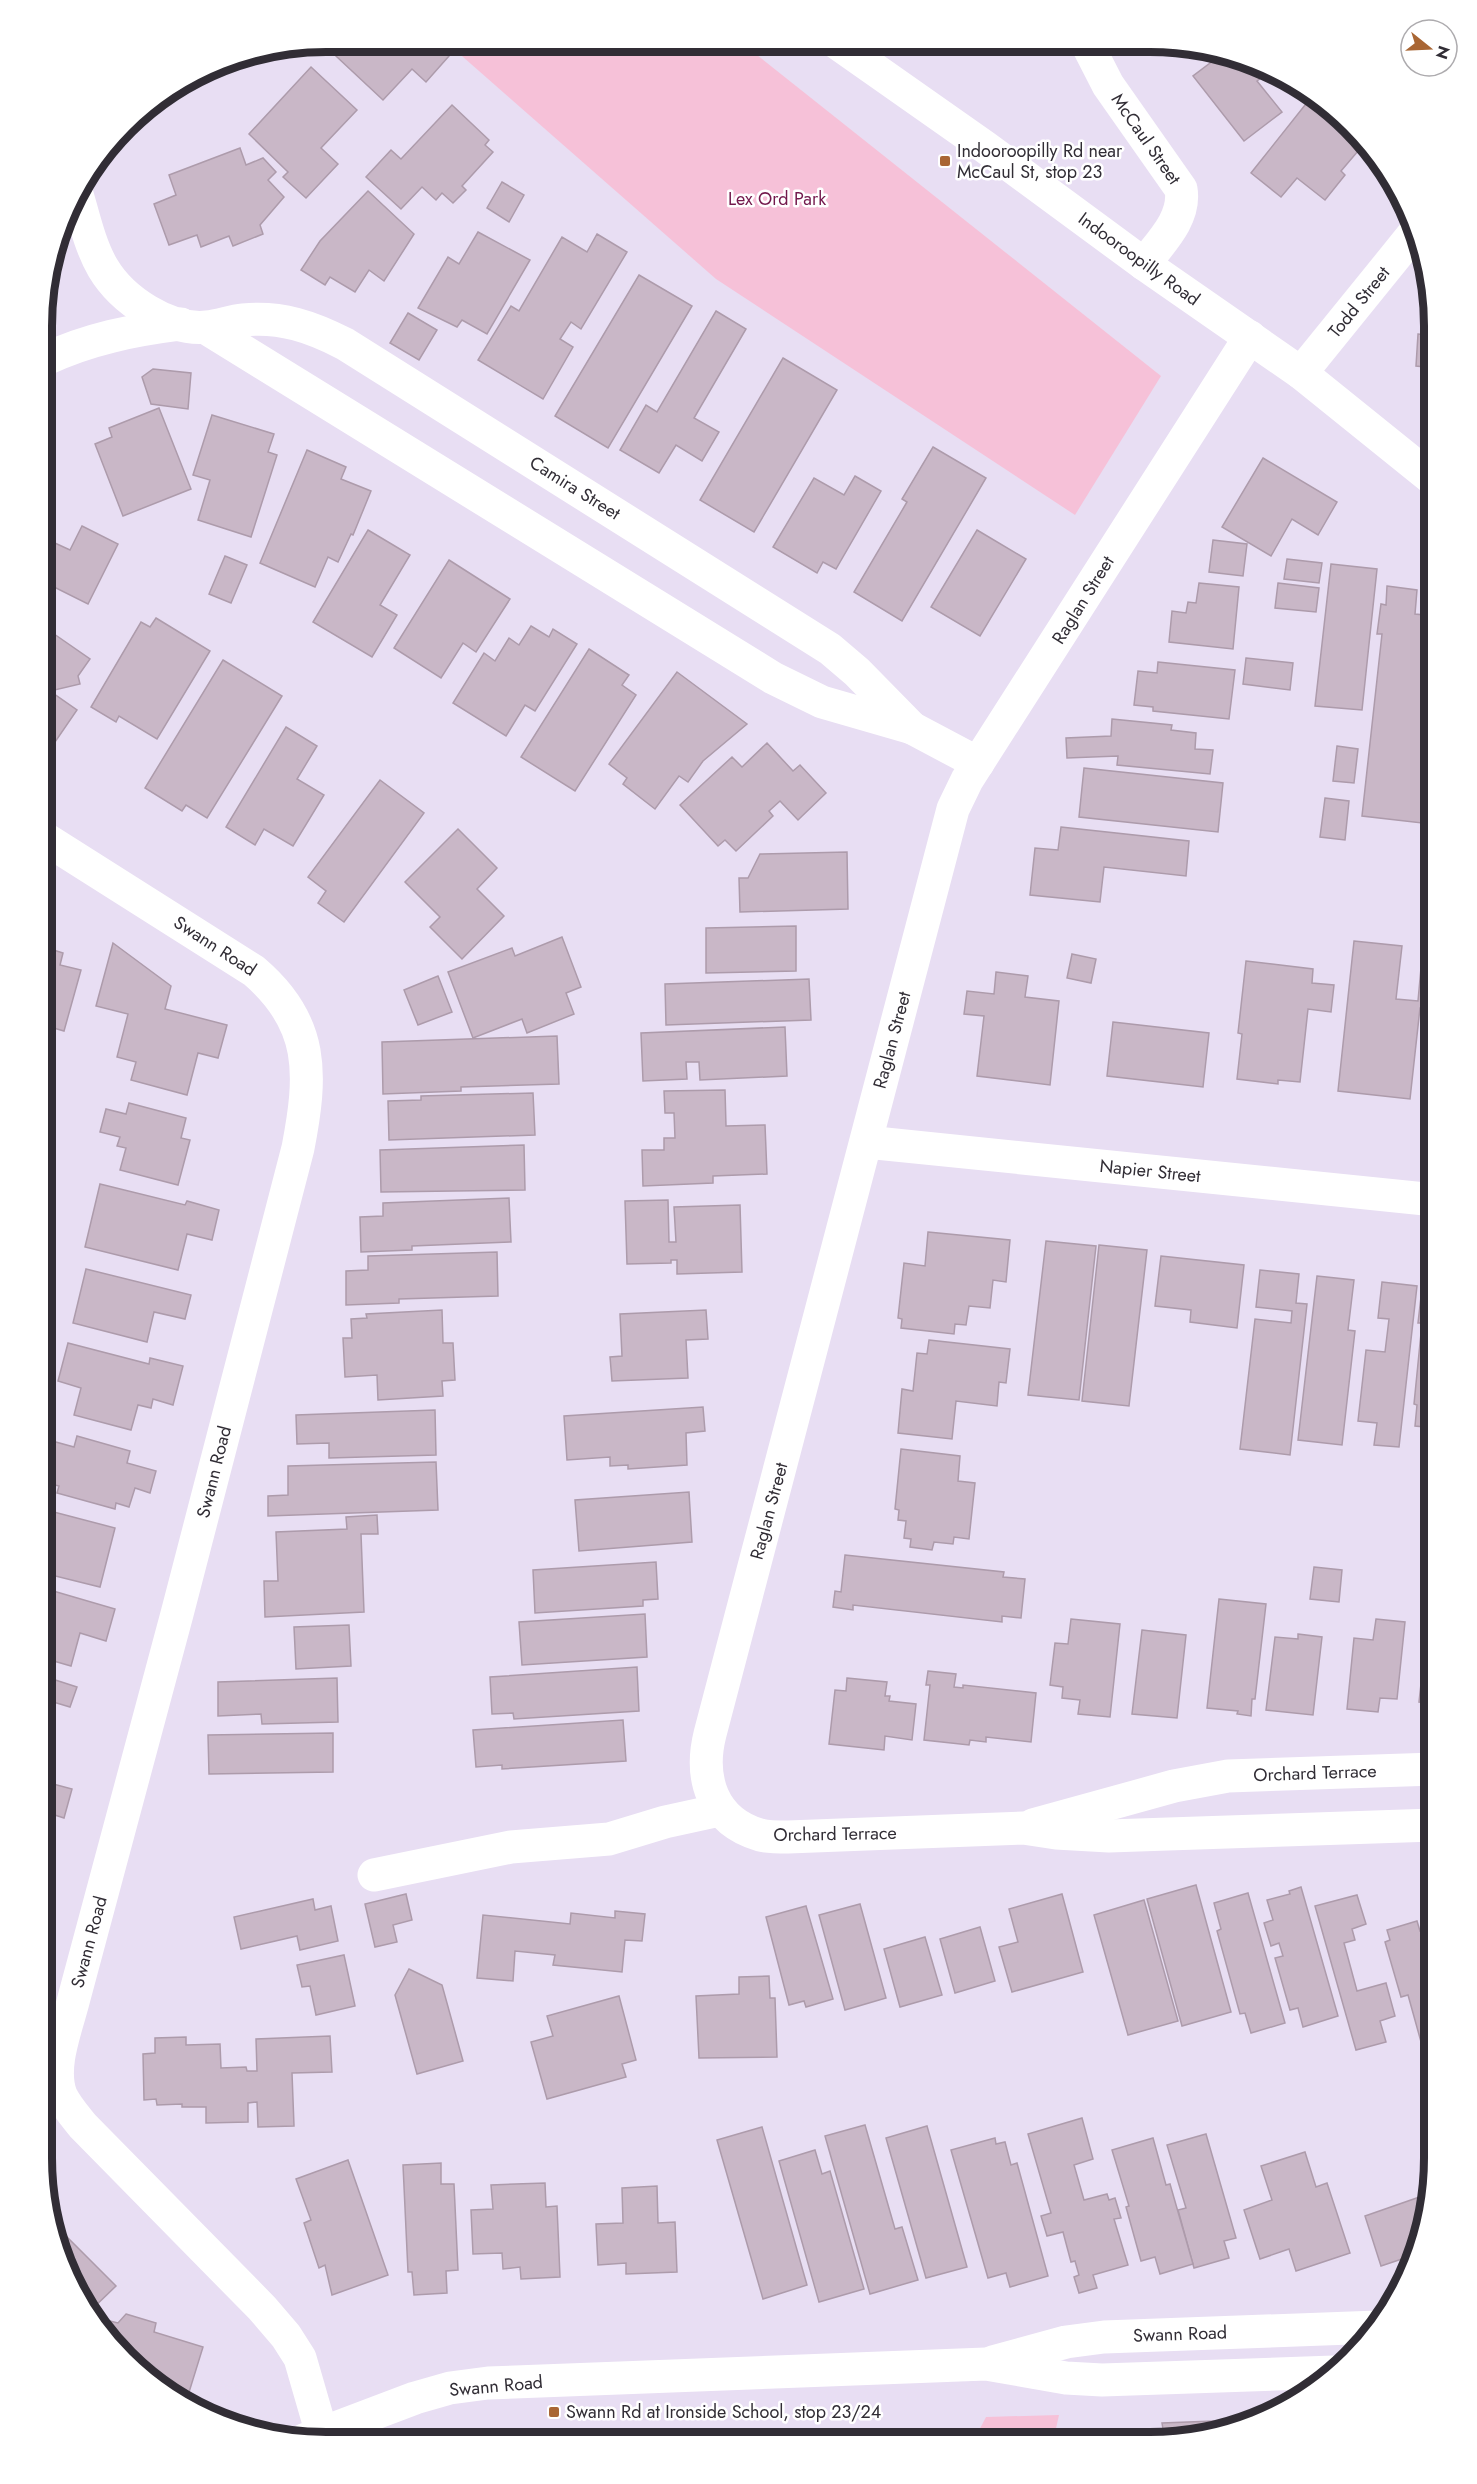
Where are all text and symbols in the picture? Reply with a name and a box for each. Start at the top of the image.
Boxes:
north arrow [1399,18,1459,78]
text: N [1430,43,1456,62]
street label: McCaul Street [1105,88,1187,190]
place label: Indooroopilly Rd near McCaul St, stop 23 [957,138,1123,185]
marker: Indooroopilly Rd near McCaul St, stop 23 [938,154,952,168]
park label: Lex Ord Park [728,186,826,212]
street label: Indooroopilly Road [1073,206,1205,312]
street label: Todd Street [1322,260,1396,343]
street label: Camira Street [524,450,626,527]
street label: Raglan Street [1046,550,1121,649]
street label: Swann Road [169,910,261,982]
street label: Raglan Street [867,988,918,1091]
street label: Napier Street [1098,1153,1202,1189]
street label: Swann Road [190,1423,238,1521]
street label: Raglan Street [744,1459,795,1562]
street label: Orchard Terrace [1253,1758,1377,1788]
street label: Orchard Terrace [773,1820,897,1848]
street label: Swann Road [64,1893,114,1991]
street label: Swann Road [1133,2319,1227,2349]
street label: Swann Road [448,2369,544,2403]
place label: Swann Rd at Ironside School, stop 23/24 [566,2399,881,2425]
marker: Swann Rd at Ironside School, stop 23/24 [547,2405,561,2419]

